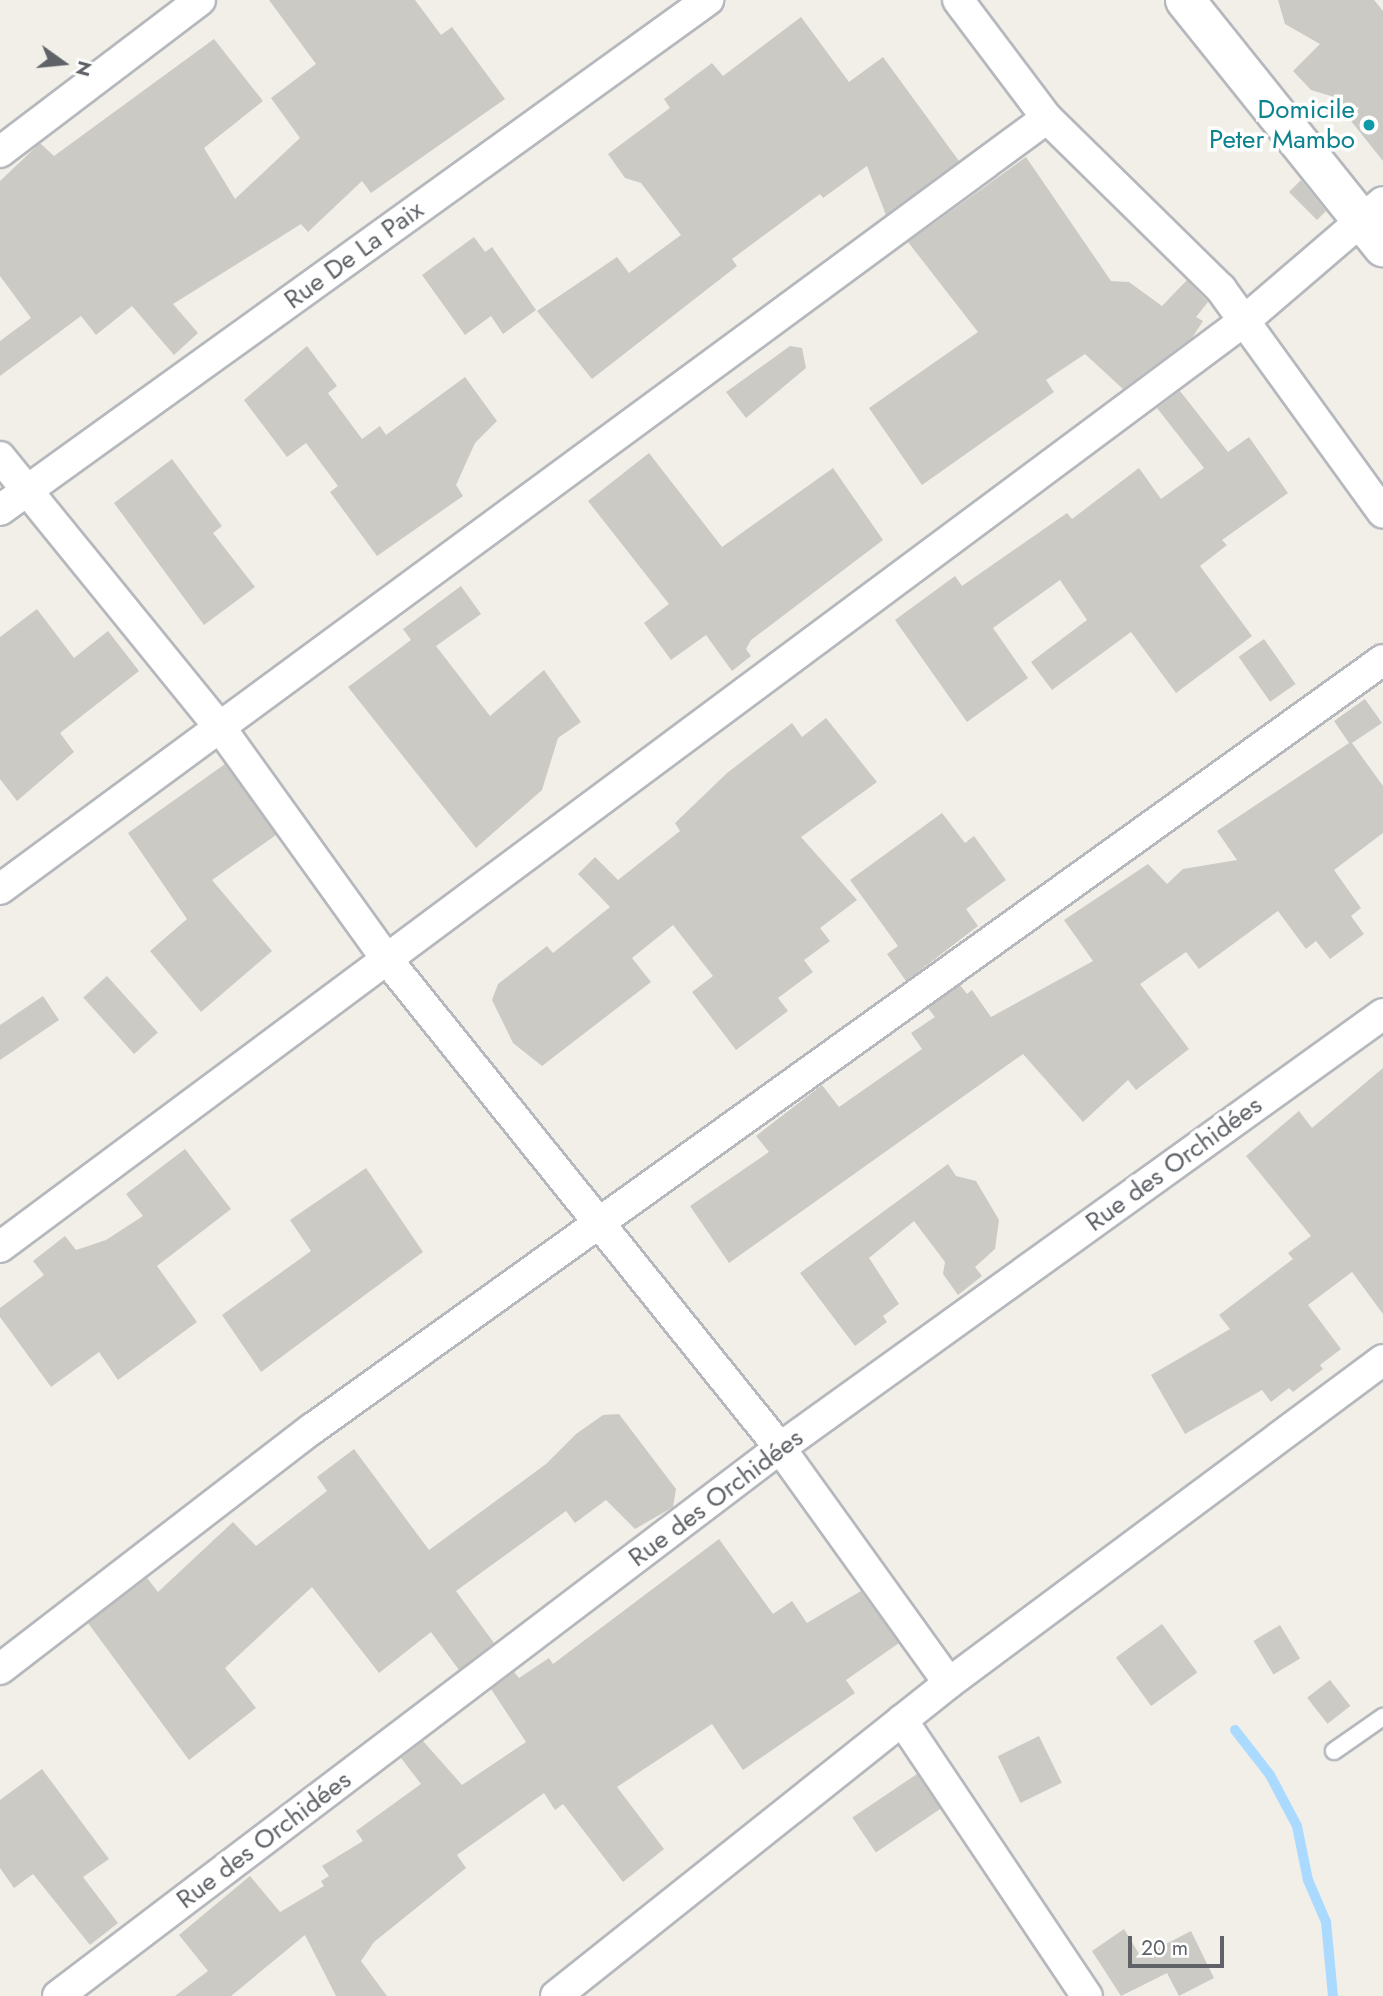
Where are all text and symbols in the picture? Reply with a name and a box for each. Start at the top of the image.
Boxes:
north arrow [28,28,98,98]
text: N [69,58,99,79]
place label: Domicile Peter Mambo [1209,94,1355,156]
marker: Domicile Peter Mambo [1361,117,1377,133]
street label: Rue De La Paix [279,194,429,316]
street label: Rue des Orchidées [1080,1090,1268,1238]
street label: Rue des Orchidées [623,1422,809,1574]
street label: Rue des Orchidées [171,1764,357,1916]
scale bar [1131,1923,1227,1967]
text: 20 m [1141,1933,1188,1963]

